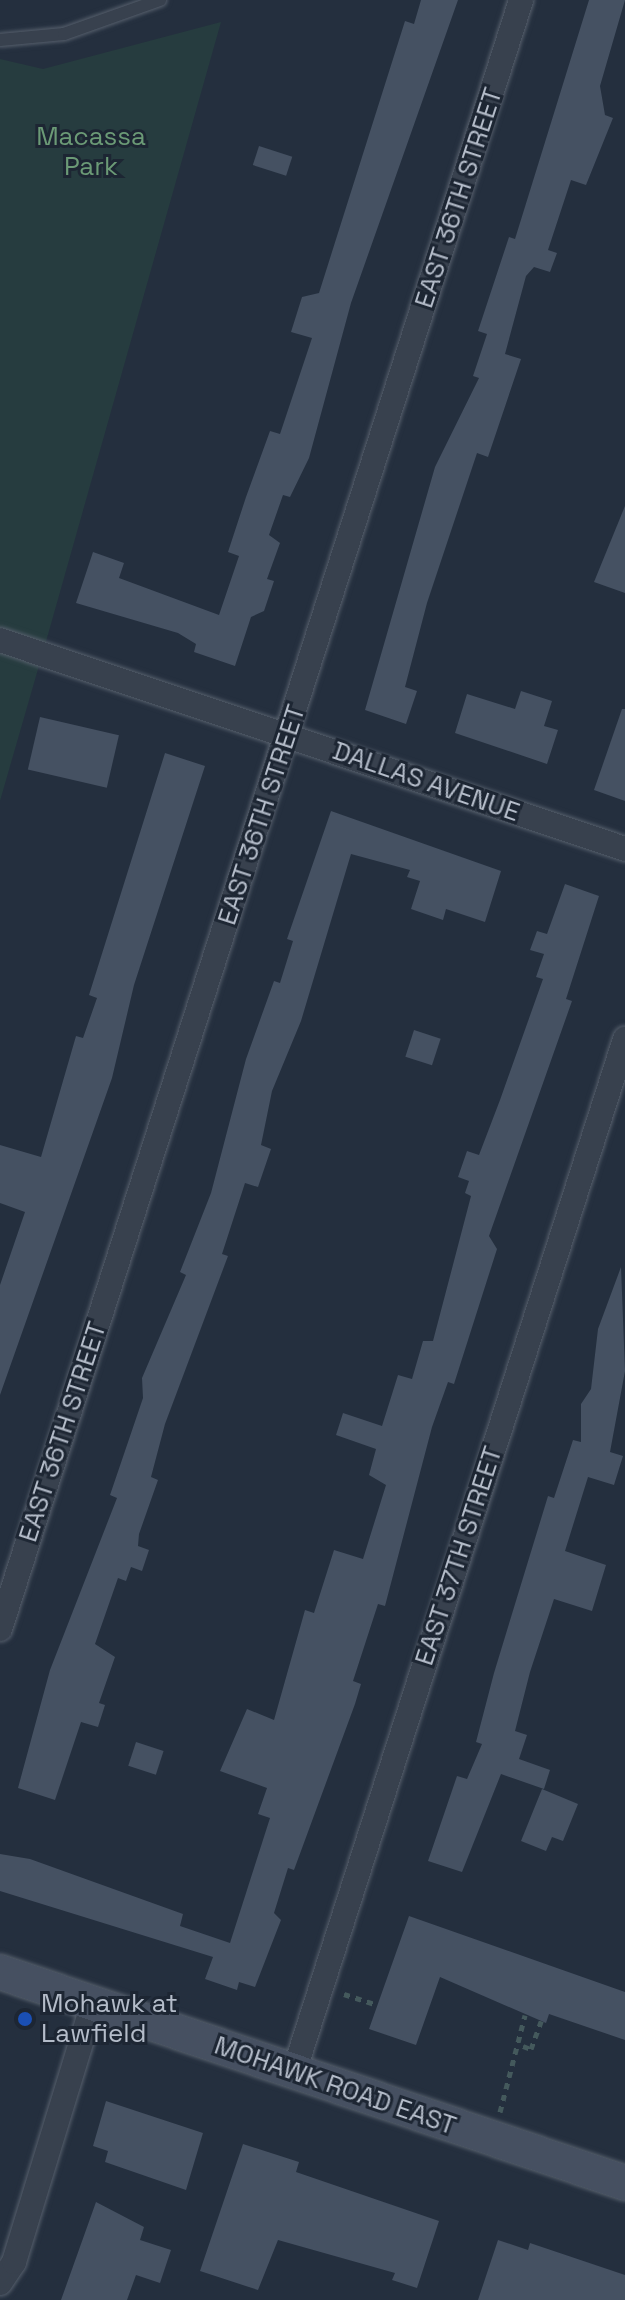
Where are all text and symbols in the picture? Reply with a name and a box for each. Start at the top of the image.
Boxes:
street label: EAST 36TH STREET [409,84,509,312]
park label: Macassa Park [36,121,146,182]
street label: EAST 36TH STREET [212,701,312,929]
street label: DALLAS AVENUE [328,735,524,829]
street label: EAST 36TH STREET [13,1318,113,1546]
street label: EAST 37TH STREET [409,1442,509,1670]
place label: Mohawk at Lawfield [41,1988,178,2050]
marker: Mohawk at Lawfield [16,2010,34,2028]
street label: MOHAWK ROAD EAST [210,2030,460,2142]

